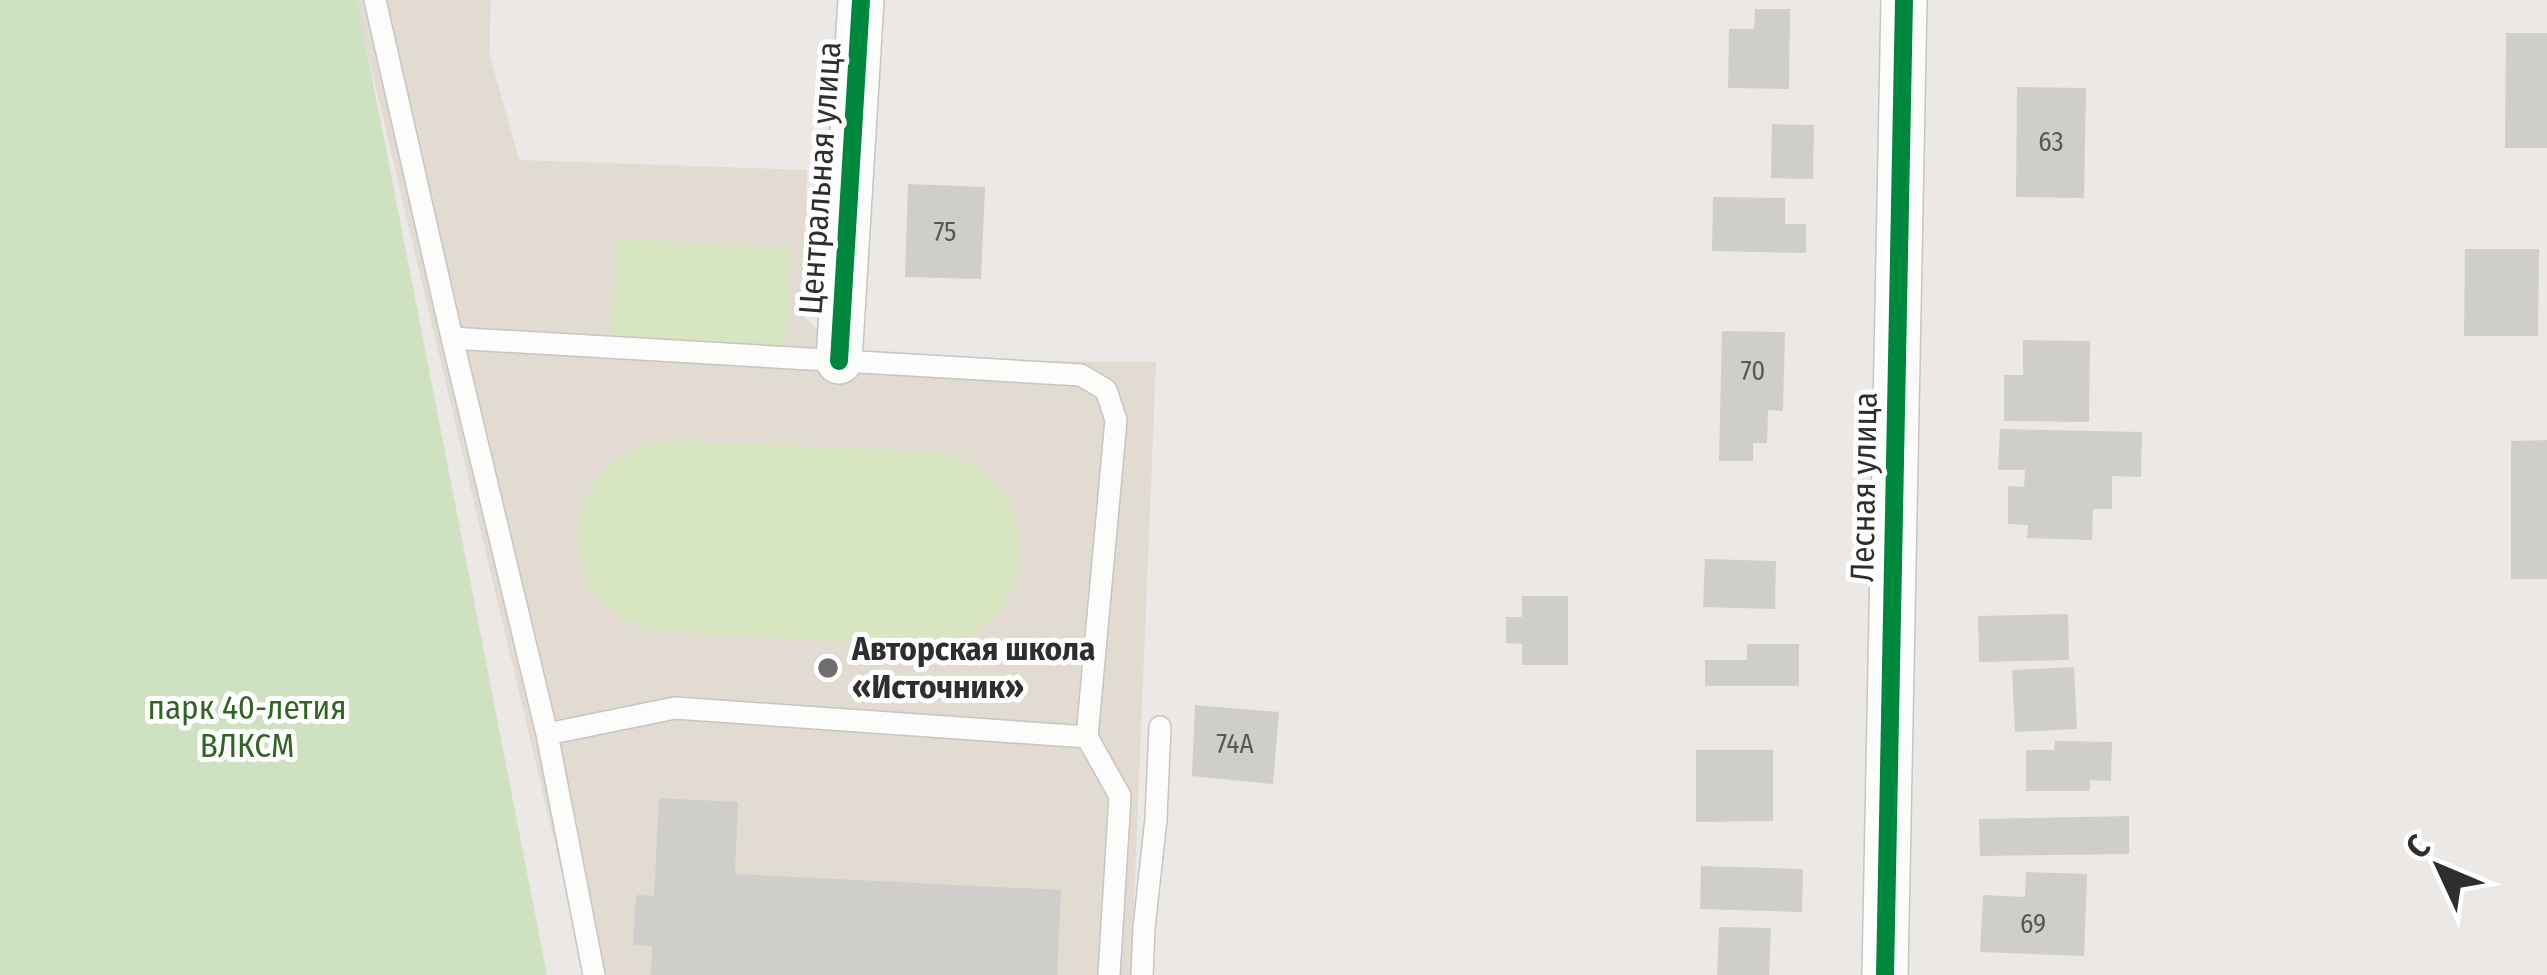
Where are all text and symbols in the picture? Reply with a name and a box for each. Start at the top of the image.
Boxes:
street label: Центральная улица [791,40,849,316]
house number: 63 [2038,126,2064,158]
house number: 75 [934,216,956,248]
house number: 70 [1741,355,1765,387]
street label: Лесная улица [1842,391,1886,583]
place label: Авторская школа «Источник» [851,629,1095,707]
marker: Авторская школа «Источник» [815,655,841,681]
park label: парк 40-летия ВЛКСМ [147,688,347,766]
house number: 74А [1216,728,1254,760]
north arrow [2379,807,2499,927]
text: С [2398,826,2439,867]
house number: 69 [2020,908,2046,940]

